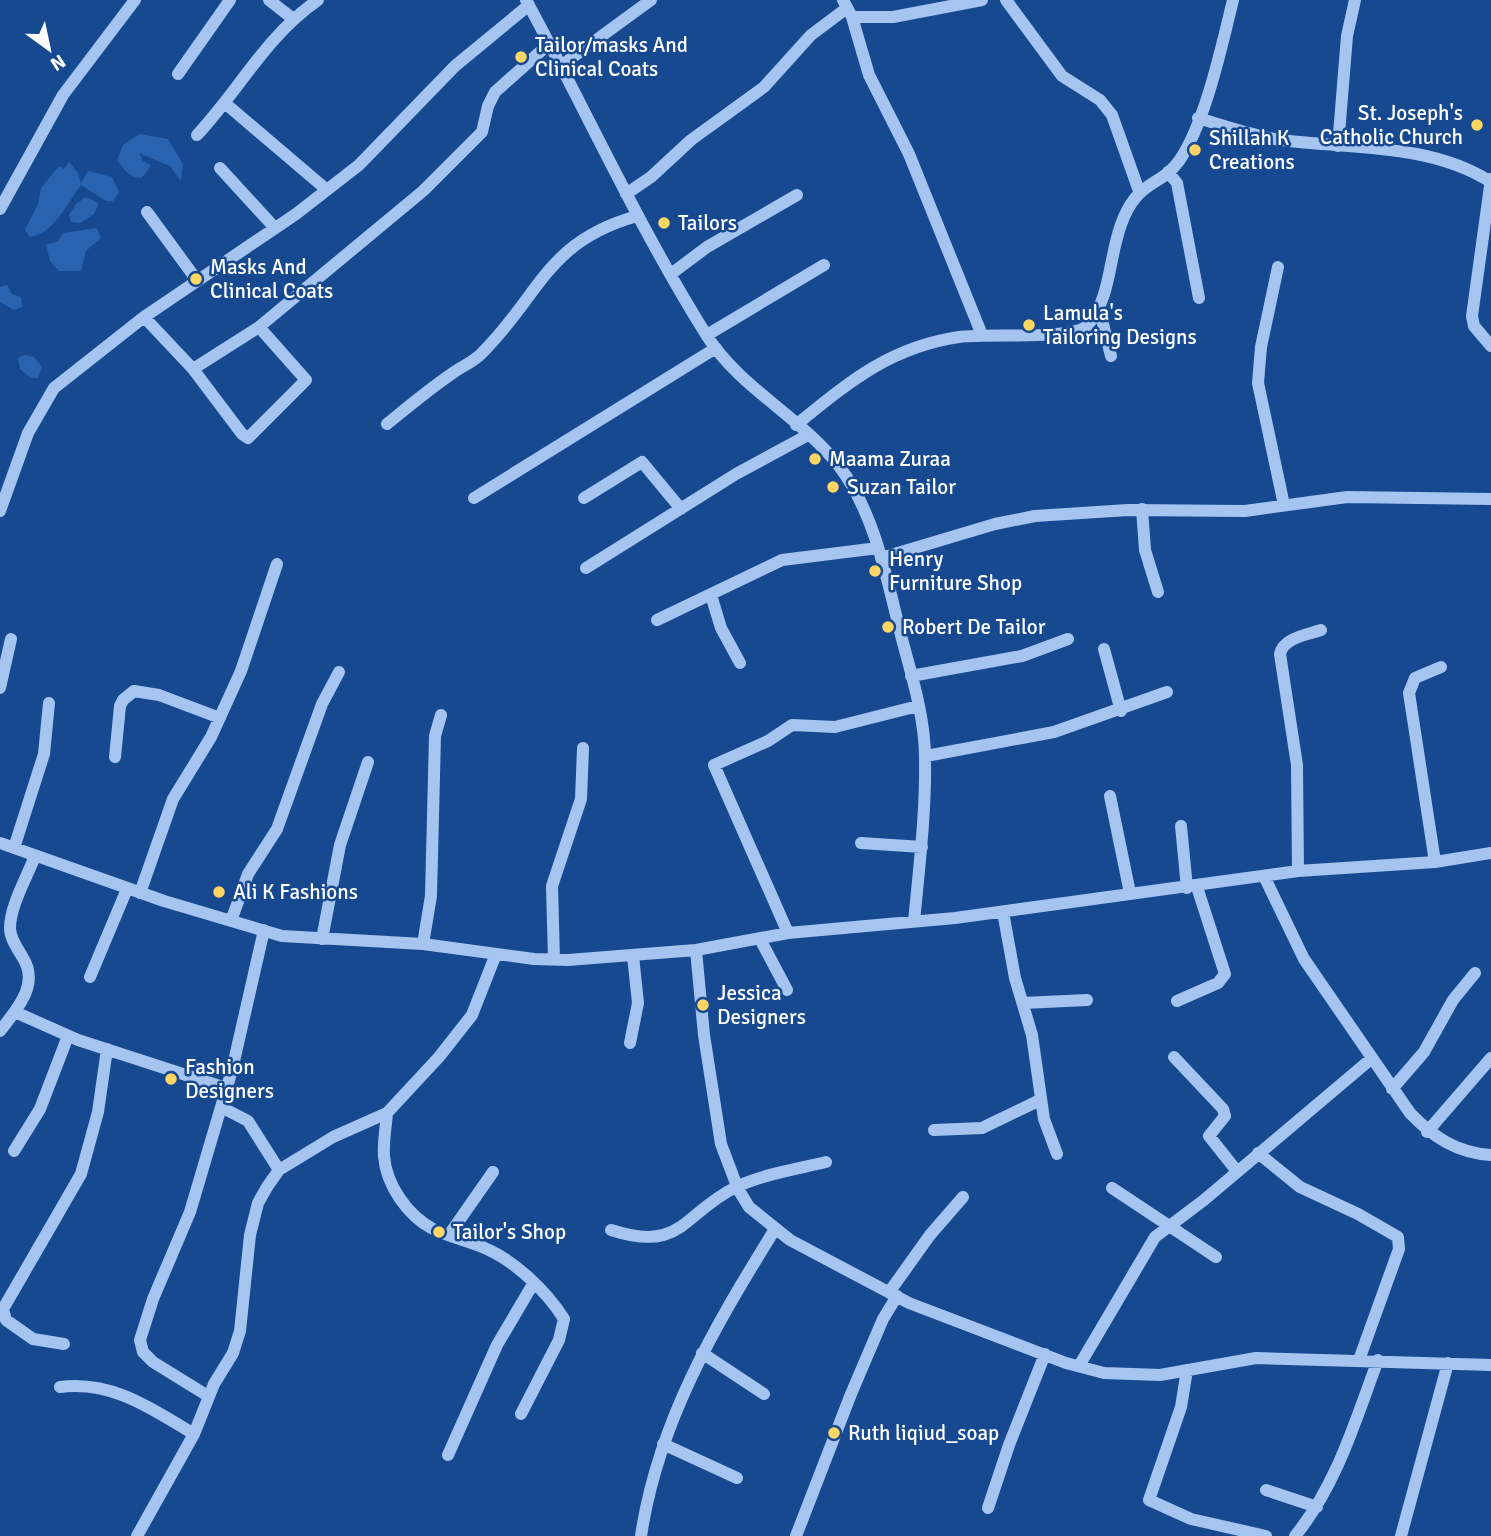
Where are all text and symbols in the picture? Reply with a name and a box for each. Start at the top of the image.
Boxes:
north arrow [14,14,84,84]
place label: Tailor/masks And Clinical Coats [535,32,688,82]
text: N [46,49,70,76]
marker: Tailor/masks And Clinical Coats [513,49,529,65]
place label: St. Joseph's Catholic Church [1320,100,1463,150]
marker: St. Joseph's Catholic Church [1469,117,1485,133]
place label: Shillah K Creations [1209,125,1295,175]
marker: Shillah K Creations [1187,142,1203,158]
place label: Tailors [678,210,737,236]
marker: Tailors [656,215,672,231]
place label: Masks And Clinical Coats [210,254,333,304]
marker: Masks And Clinical Coats [188,271,204,287]
place label: Lamula's Tailoring Designs [1043,300,1197,350]
marker: Lamula's Tailoring Designs [1021,317,1037,333]
place label: Maama Zuraa [829,446,951,472]
marker: Maama Zuraa [807,451,823,467]
place label: Suzan Tailor [847,474,956,500]
marker: Suzan Tailor [825,479,841,495]
place label: Henry Furniture Shop [889,546,1022,596]
marker: Henry Furniture Shop [867,563,883,579]
place label: Robert De Tailor [902,614,1046,640]
marker: Robert De Tailor [880,619,896,635]
place label: Ali K Fashions [233,879,358,905]
marker: Ali K Fashions [211,884,227,900]
place label: Jessica Designers [717,980,806,1030]
marker: Jessica Designers [695,997,711,1013]
place label: Fashion Designers [185,1054,274,1104]
marker: Fashion Designers [163,1071,179,1087]
place label: Tailor's Shop [453,1219,566,1245]
marker: Tailor's Shop [431,1224,447,1240]
place label: Ruth liqiud_soap [848,1420,999,1446]
marker: Ruth liqiud_soap [826,1425,842,1441]

